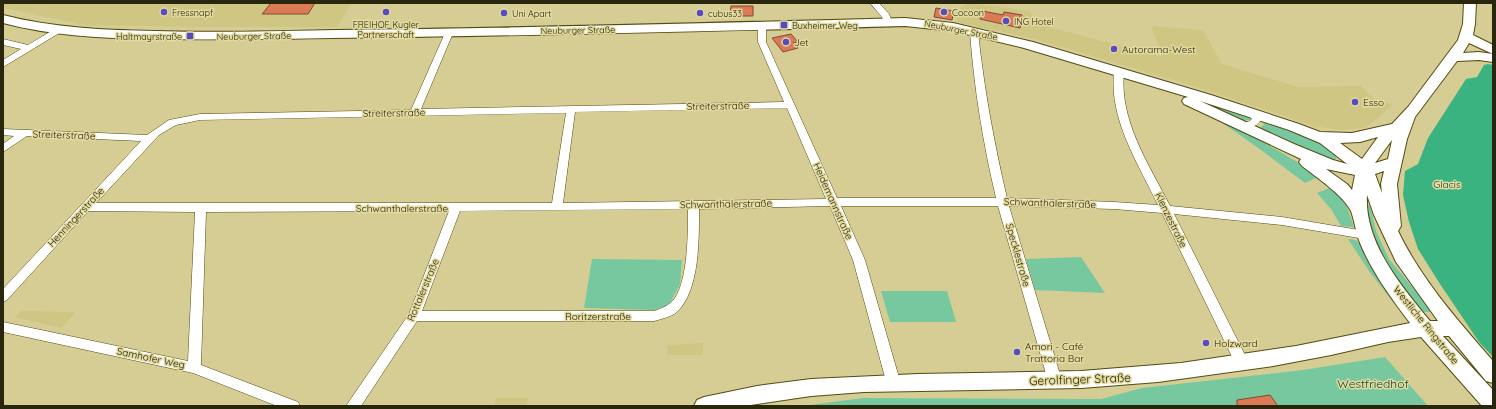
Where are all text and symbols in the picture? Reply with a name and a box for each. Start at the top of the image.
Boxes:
marker: Fressnapf [159,7,169,17]
place label: Fressnapf [172,7,214,18]
marker: FREIHOF Kugler Partnerschaft [381,7,391,17]
marker: Cocoon [939,7,949,17]
place label: Cocoon [952,7,984,18]
marker: Uni Apart [499,8,509,18]
place label: Uni Apart [512,8,551,19]
marker: cubus33 [695,8,705,18]
place label: cubus33 [708,8,742,19]
marker: ING Hotel [1001,16,1011,26]
place label: ING Hotel [1014,16,1054,27]
street label: Neuburger Straße [923,17,999,43]
place label: FREIHOF Kugler Partnerschaft [353,19,420,40]
marker: Buxheimer Weg [779,20,789,30]
place label: Buxheimer Weg [792,20,858,31]
street label: Neuburger Straße [541,24,615,36]
street label: Neuburger Straße [217,30,291,42]
place label: Haltmayrstraße [116,31,182,42]
marker: Haltmayrstraße [185,31,195,41]
place label: Jet [794,36,809,49]
marker: Jet [781,37,791,47]
place label: Autorama-West [1122,43,1196,56]
marker: Autorama-West [1109,44,1119,54]
place label: Esso [1363,96,1384,109]
marker: Esso [1350,97,1360,107]
street label: Streiterstraße [686,99,750,113]
street label: Streiterstraße [362,106,426,120]
street label: Streiterstraße [32,127,96,143]
street label: Heidemannstraße [810,160,856,242]
park label: Glacis [1433,178,1461,191]
street label: Henningerstraße [45,184,107,250]
street label: Klenzestraße [1152,190,1190,250]
street label: Schwanthalerstraße [1004,195,1097,211]
street label: Schwanthalerstraße [680,197,773,211]
street label: Schwanthalerstraße [356,202,448,215]
street label: Specklestraße [1003,222,1033,288]
street label: Rottalerstraße [404,256,442,323]
street label: Westliche Ringstraße [1390,283,1462,367]
street label: Roritzerstraße [565,310,631,323]
place label: Holzward [1214,337,1258,350]
marker: Holzward [1201,338,1211,348]
place label: Amori - Café Trattoria Bar [1025,340,1084,365]
street label: Samhofer Weg [116,344,186,372]
marker: Amori - Café Trattoria Bar [1012,347,1022,357]
street label: Gerolfinger Straße [1029,370,1131,388]
park label: Westfriedhof [1337,376,1409,391]

